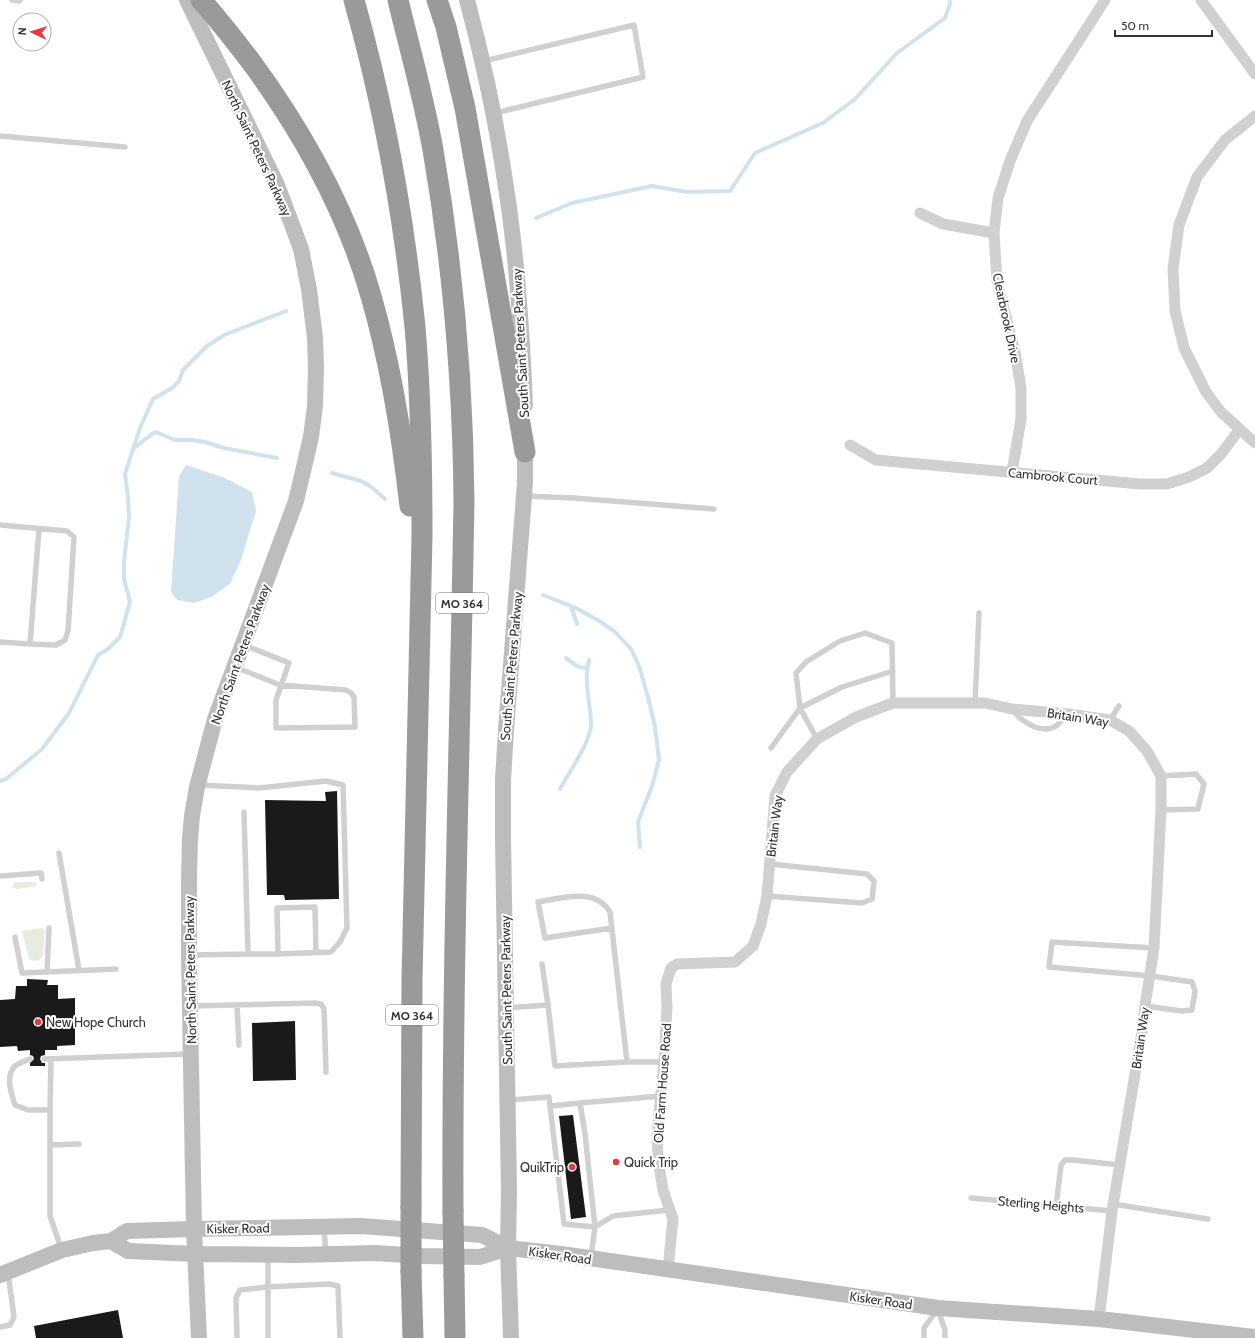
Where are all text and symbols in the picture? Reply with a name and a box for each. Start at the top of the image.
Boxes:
north arrow [12,12,52,52]
scale bar [1115,12,1212,38]
text: 50 m [1121,18,1149,33]
text: N [15,27,29,36]
street label: North Saint Peters Parkway [218,77,296,219]
street label: South Saint Peters Parkway [508,267,532,418]
street label: Clearbrook Drive [990,272,1024,365]
street label: Cambrook Court [1007,464,1099,488]
street label: North Saint Peters Parkway [207,581,273,726]
street label: South Saint Peters Parkway [497,590,526,741]
road number: MO 364 [436,593,488,613]
street label: Britain Way [1046,704,1111,730]
street label: Britain Way [762,794,786,858]
street label: North Saint Peters Parkway [181,895,199,1044]
street label: South Saint Peters Parkway [497,915,515,1065]
road number: MO 364 [386,1005,438,1025]
street label: Britain Way [1128,1006,1152,1070]
place label: New Hope Church [46,1014,146,1030]
marker: New Hope Church [33,1017,43,1027]
street label: Old Farm House Road [650,1023,674,1143]
place label: Quick Trip [624,1154,678,1170]
marker: Quick Trip [611,1157,621,1167]
place label: QuikTrip [520,1159,564,1175]
marker: QuikTrip [567,1162,577,1172]
street label: Sterling Heights [997,1192,1085,1216]
street label: Kisker Road [206,1219,270,1237]
street label: Kisker Road [528,1243,592,1267]
street label: Kisker Road [849,1288,913,1312]

